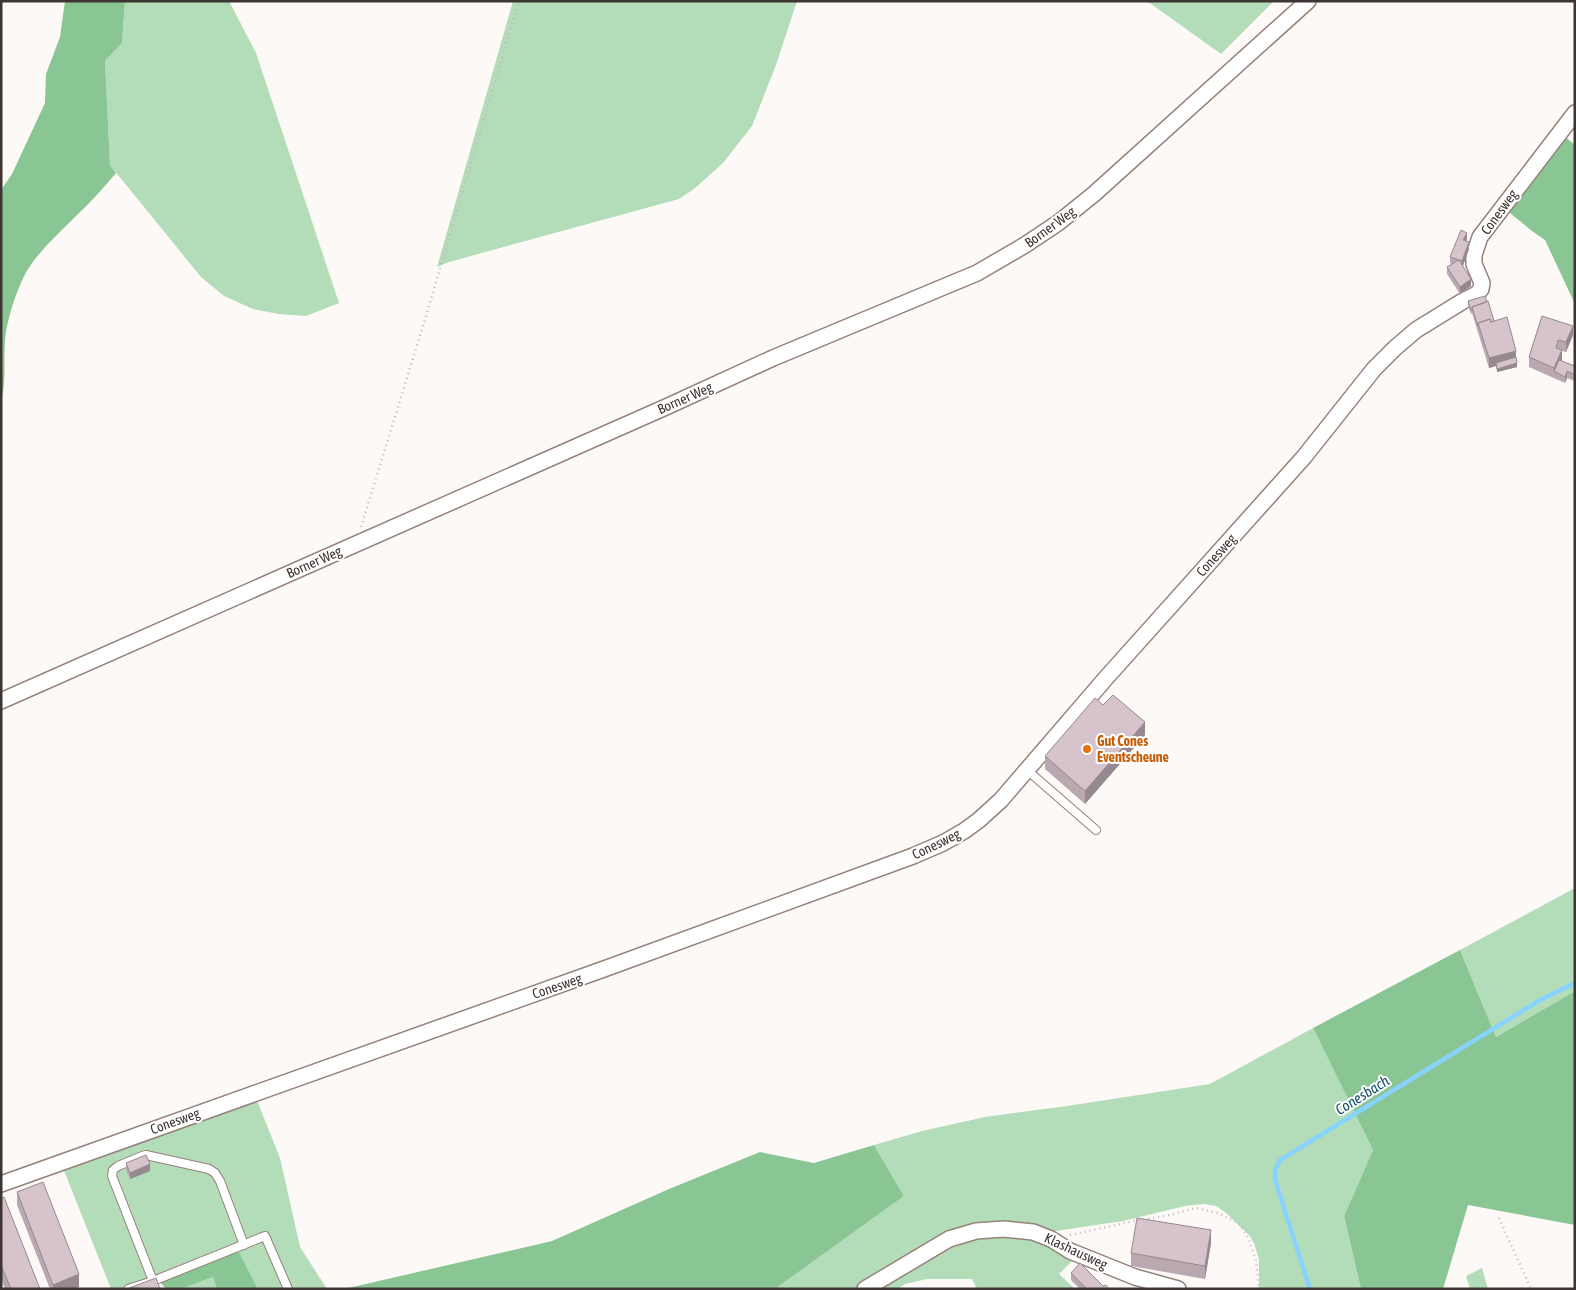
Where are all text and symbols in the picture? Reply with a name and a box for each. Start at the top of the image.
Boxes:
street label: Conesweg [1477,186,1521,238]
street label: Borner Weg [1022,203,1078,251]
street label: Borner Weg [655,379,715,417]
street label: Conesweg [1193,530,1239,580]
street label: Borner Weg [284,543,344,581]
place label: Gut Cones Eventscheune [1097,733,1169,765]
marker: Gut Cones Eventscheune [1081,743,1093,755]
street label: Conesweg [909,826,963,862]
street label: Conesweg [530,970,584,1002]
water label: Conesbach [1332,1072,1392,1118]
street label: Conesweg [148,1105,202,1137]
street label: Klashausweg [1042,1229,1110,1273]

